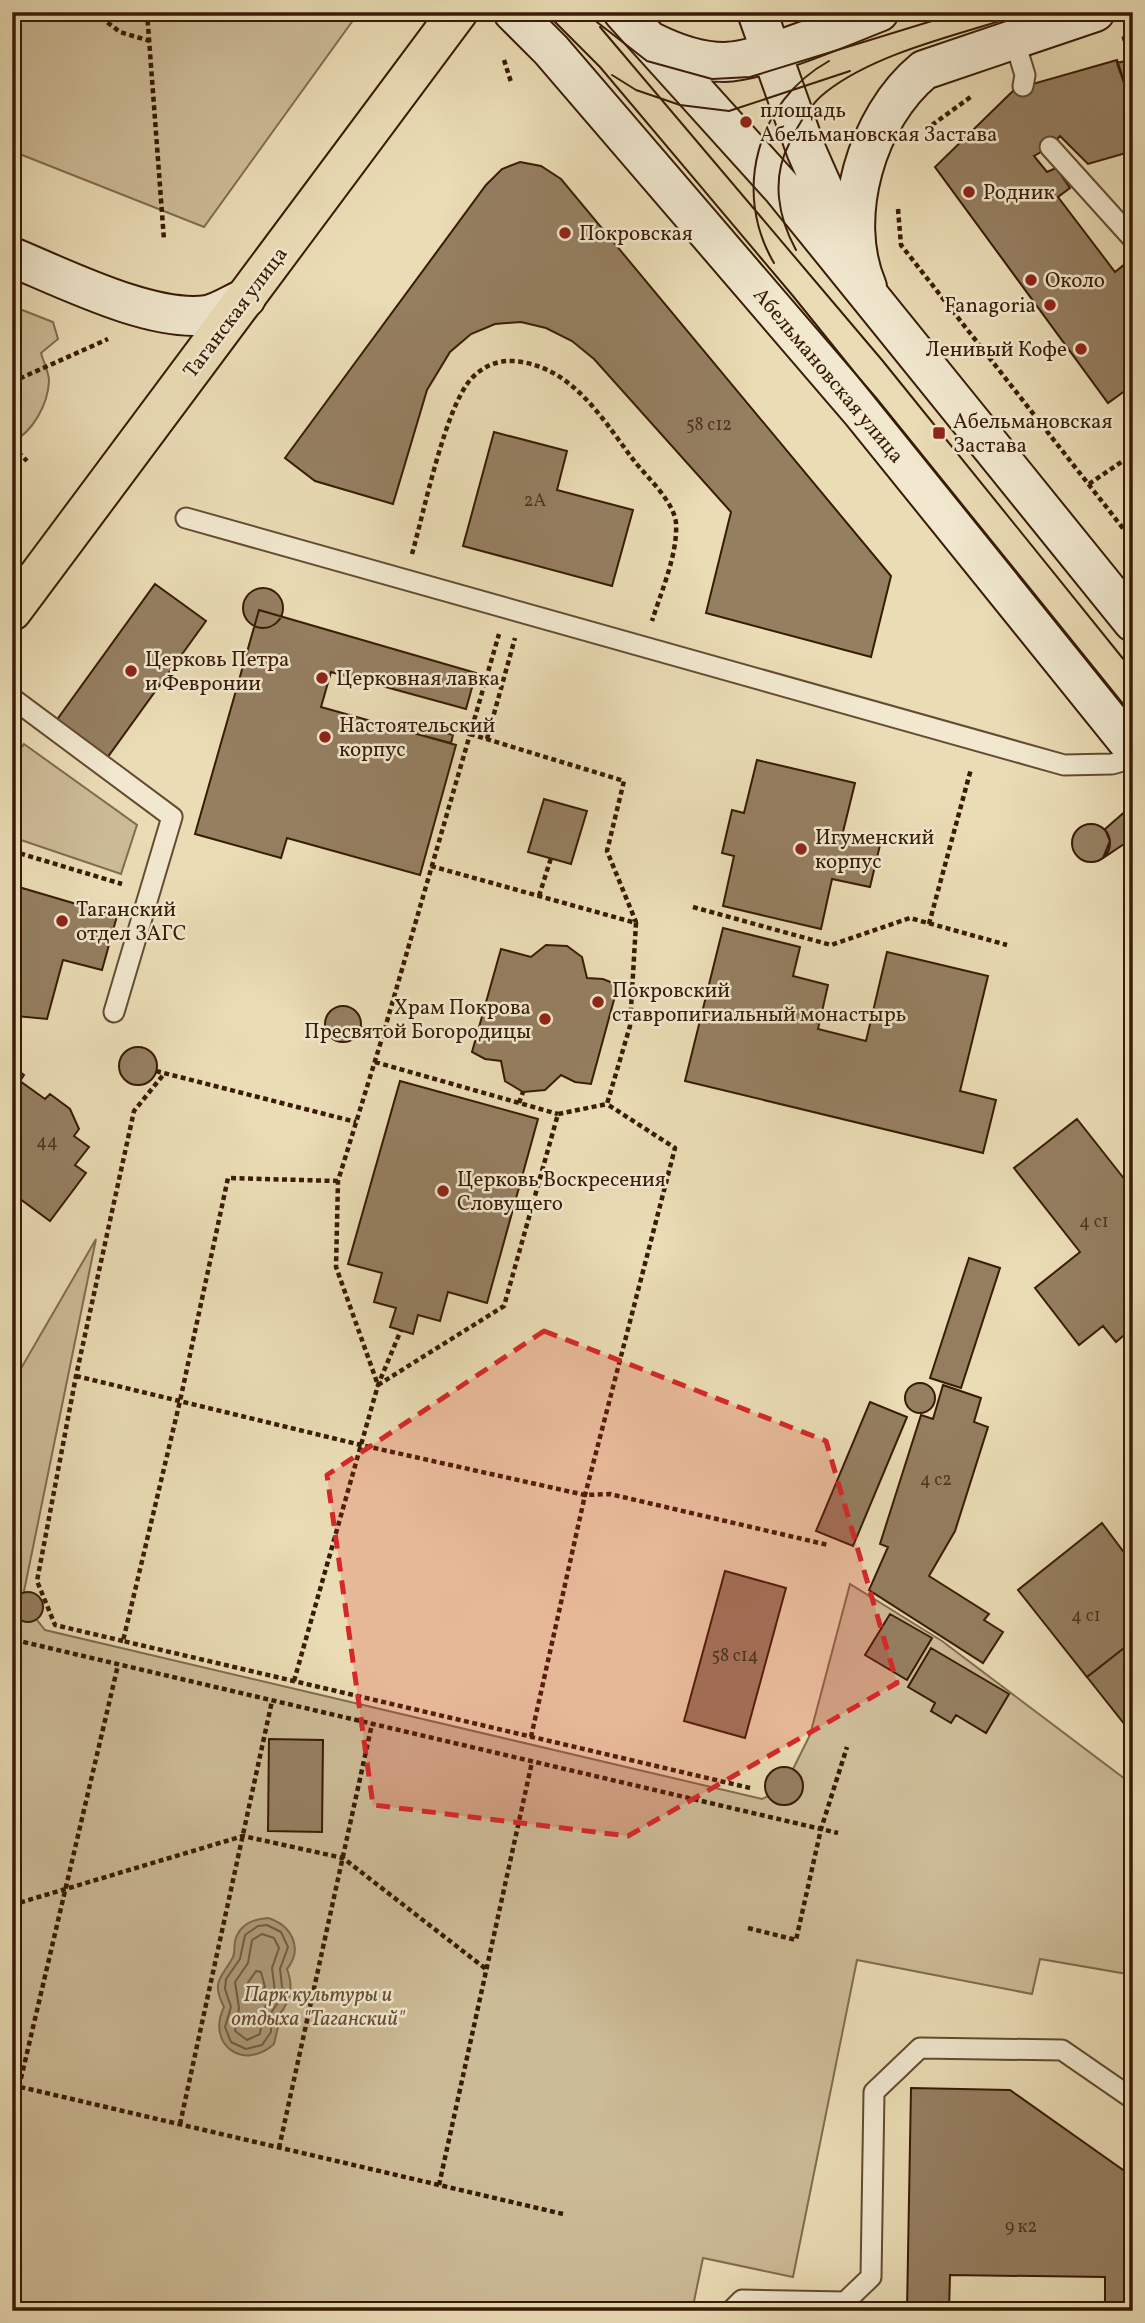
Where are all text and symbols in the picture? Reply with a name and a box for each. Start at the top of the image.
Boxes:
place label: площадь Абельмановская Застава [760,97,998,150]
marker: площадь Абельмановская Застава [738,114,754,130]
place label: Родник [983,179,1055,208]
marker: Родник [961,184,977,200]
place label: Покровская [579,220,693,249]
marker: Покровская [557,225,573,241]
street label: Таганская улица [177,241,295,385]
place label: Около [1045,267,1105,296]
marker: Около [1023,272,1039,288]
street label: Абельмановская улица [746,282,910,470]
place label: Fanagoria [944,292,1036,321]
marker: Fanagoria [1042,297,1058,313]
place label: Ленивый Кофе [926,336,1067,365]
marker: Ленивый Кофе [1073,341,1089,357]
place label: Абельмановская Застава [953,408,1112,461]
house number: 58 с12 [686,413,732,438]
marker: Абельмановская Застава [931,425,947,441]
house number: 2А [524,489,546,514]
place label: Церковь Петра и Февронии [145,646,290,699]
marker: Церковь Петра и Февронии [123,663,139,679]
place label: Церковная лавка [336,665,500,694]
marker: Церковная лавка [314,670,330,686]
place label: Настоятельский корпус [339,712,496,765]
marker: Настоятельский корпус [317,729,333,745]
place label: Игуменский корпус [815,824,934,877]
marker: Игуменский корпус [793,841,809,857]
place label: Таганский отдел ЗАГС [76,896,187,949]
marker: Таганский отдел ЗАГС [54,913,70,929]
place label: Покровский ставропигиальный монастырь [612,977,906,1030]
place label: Храм Покрова Пресвятой Богородицы [304,994,531,1047]
marker: Покровский ставропигиальный монастырь [590,994,606,1010]
marker: Храм Покрова Пресвятой Богородицы [537,1011,553,1027]
house number: 44 [36,1130,58,1155]
place label: Церковь Воскресения Словущего [457,1166,666,1219]
marker: Церковь Воскресения Словущего [435,1183,451,1199]
house number: 4 с1 [1079,1210,1109,1235]
house number: 4 с2 [920,1468,952,1493]
house number: 4 с1 [1071,1604,1101,1629]
house number: 58 c14 [711,1644,759,1669]
park label: Парк культуры и отдыха "Таганский" [231,1981,406,2034]
house number: 9 к2 [1005,2215,1037,2240]

